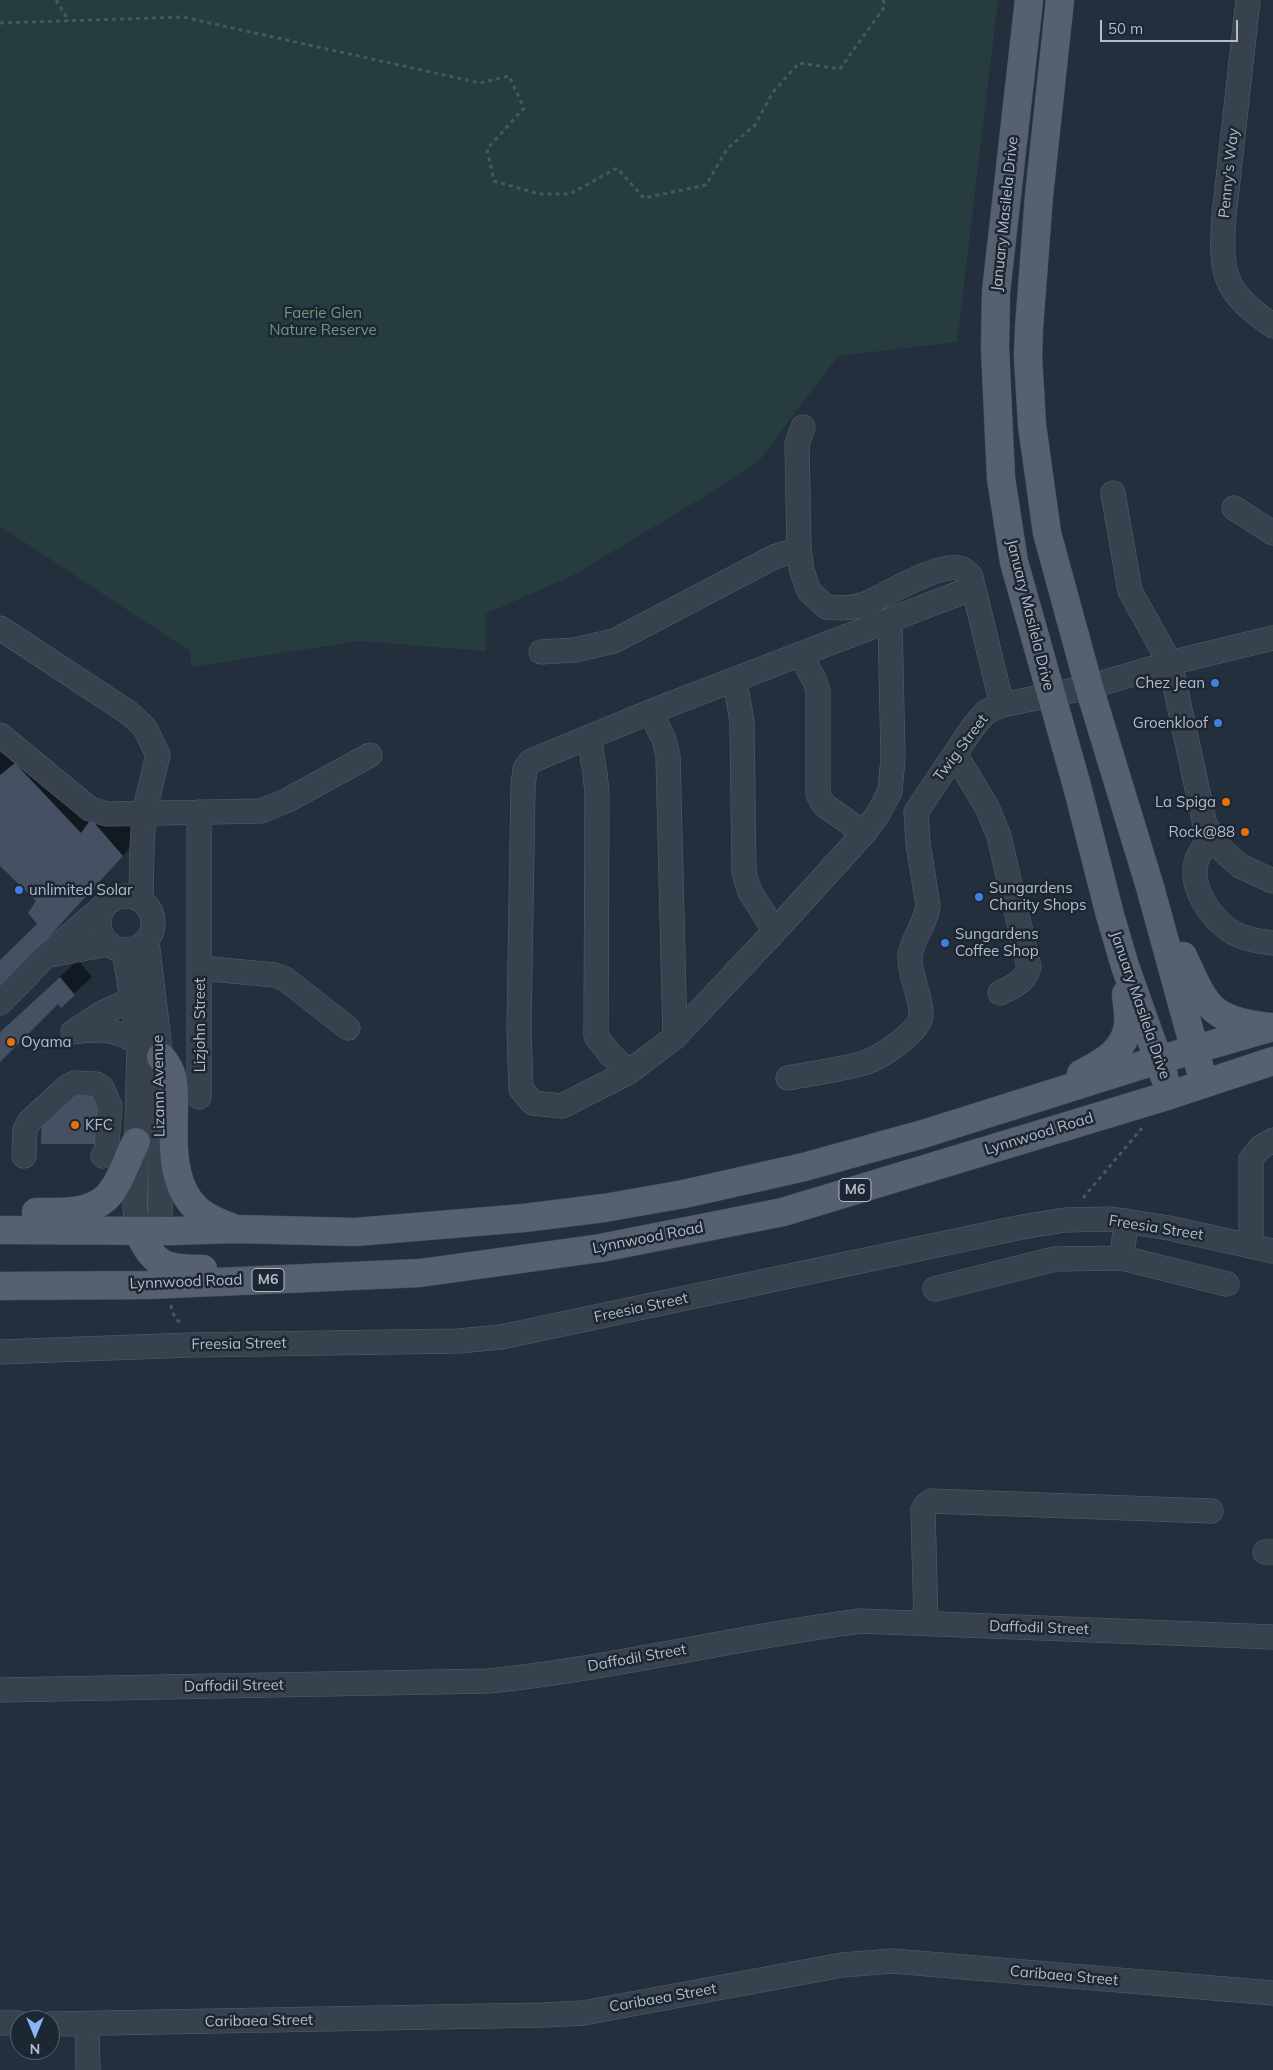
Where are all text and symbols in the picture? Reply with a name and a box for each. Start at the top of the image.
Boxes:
scale bar [1103,10,1240,42]
text: 50 m [1108,19,1143,38]
street label: Penny's Way [1215,127,1243,219]
street label: January Masilela Drive [988,136,1022,292]
park label: Faerie Glen Nature Reserve [269,304,377,339]
street label: January Masilela Drive [1002,537,1058,693]
place label: Chez Jean [1135,674,1205,692]
marker: Chez Jean [1209,677,1221,689]
street label: Twig Street [930,711,992,785]
place label: Groenkloof [1133,714,1208,732]
marker: Groenkloof [1212,717,1224,729]
place label: La Spiga [1155,793,1216,811]
marker: La Spiga [1220,796,1232,808]
place label: Rock@88 [1169,823,1235,841]
marker: Rock@88 [1239,826,1251,838]
place label: Sungardens Charity Shops [989,879,1086,914]
place label: unlimited Solar [29,881,132,899]
marker: unlimited Solar [13,884,25,896]
marker: Sungardens Charity Shops [973,891,985,903]
place label: Sungardens Coffee Shop [955,925,1039,960]
street label: January Masilela Drive [1106,929,1174,1081]
marker: Sungardens Coffee Shop [939,937,951,949]
street label: Lizjohn Street [191,978,209,1072]
place label: Oyama [21,1033,72,1051]
street label: Lizann Avenue [149,1035,169,1137]
marker: Oyama [5,1036,17,1048]
street label: Lynnwood Road [982,1109,1096,1159]
place label: KFC [85,1116,113,1134]
marker: KFC [69,1119,81,1131]
road number: M6 [839,1178,871,1202]
street label: Freesia Street [1108,1212,1204,1244]
street label: Lynnwood Road [591,1218,705,1258]
road number: M6 [252,1268,284,1292]
street label: Lynnwood Road [129,1271,243,1293]
street label: Freesia Street [592,1289,690,1327]
street label: Freesia Street [191,1334,287,1354]
street label: Daffodil Street [989,1617,1089,1639]
street label: Daffodil Street [586,1640,688,1676]
street label: Daffodil Street [184,1676,284,1696]
street label: Caribaea Street [1009,1962,1119,1990]
street label: Caribaea Street [608,1980,718,2016]
north arrow [10,2010,60,2060]
street label: Caribaea Street [205,2011,313,2031]
text: N [30,2040,40,2058]

